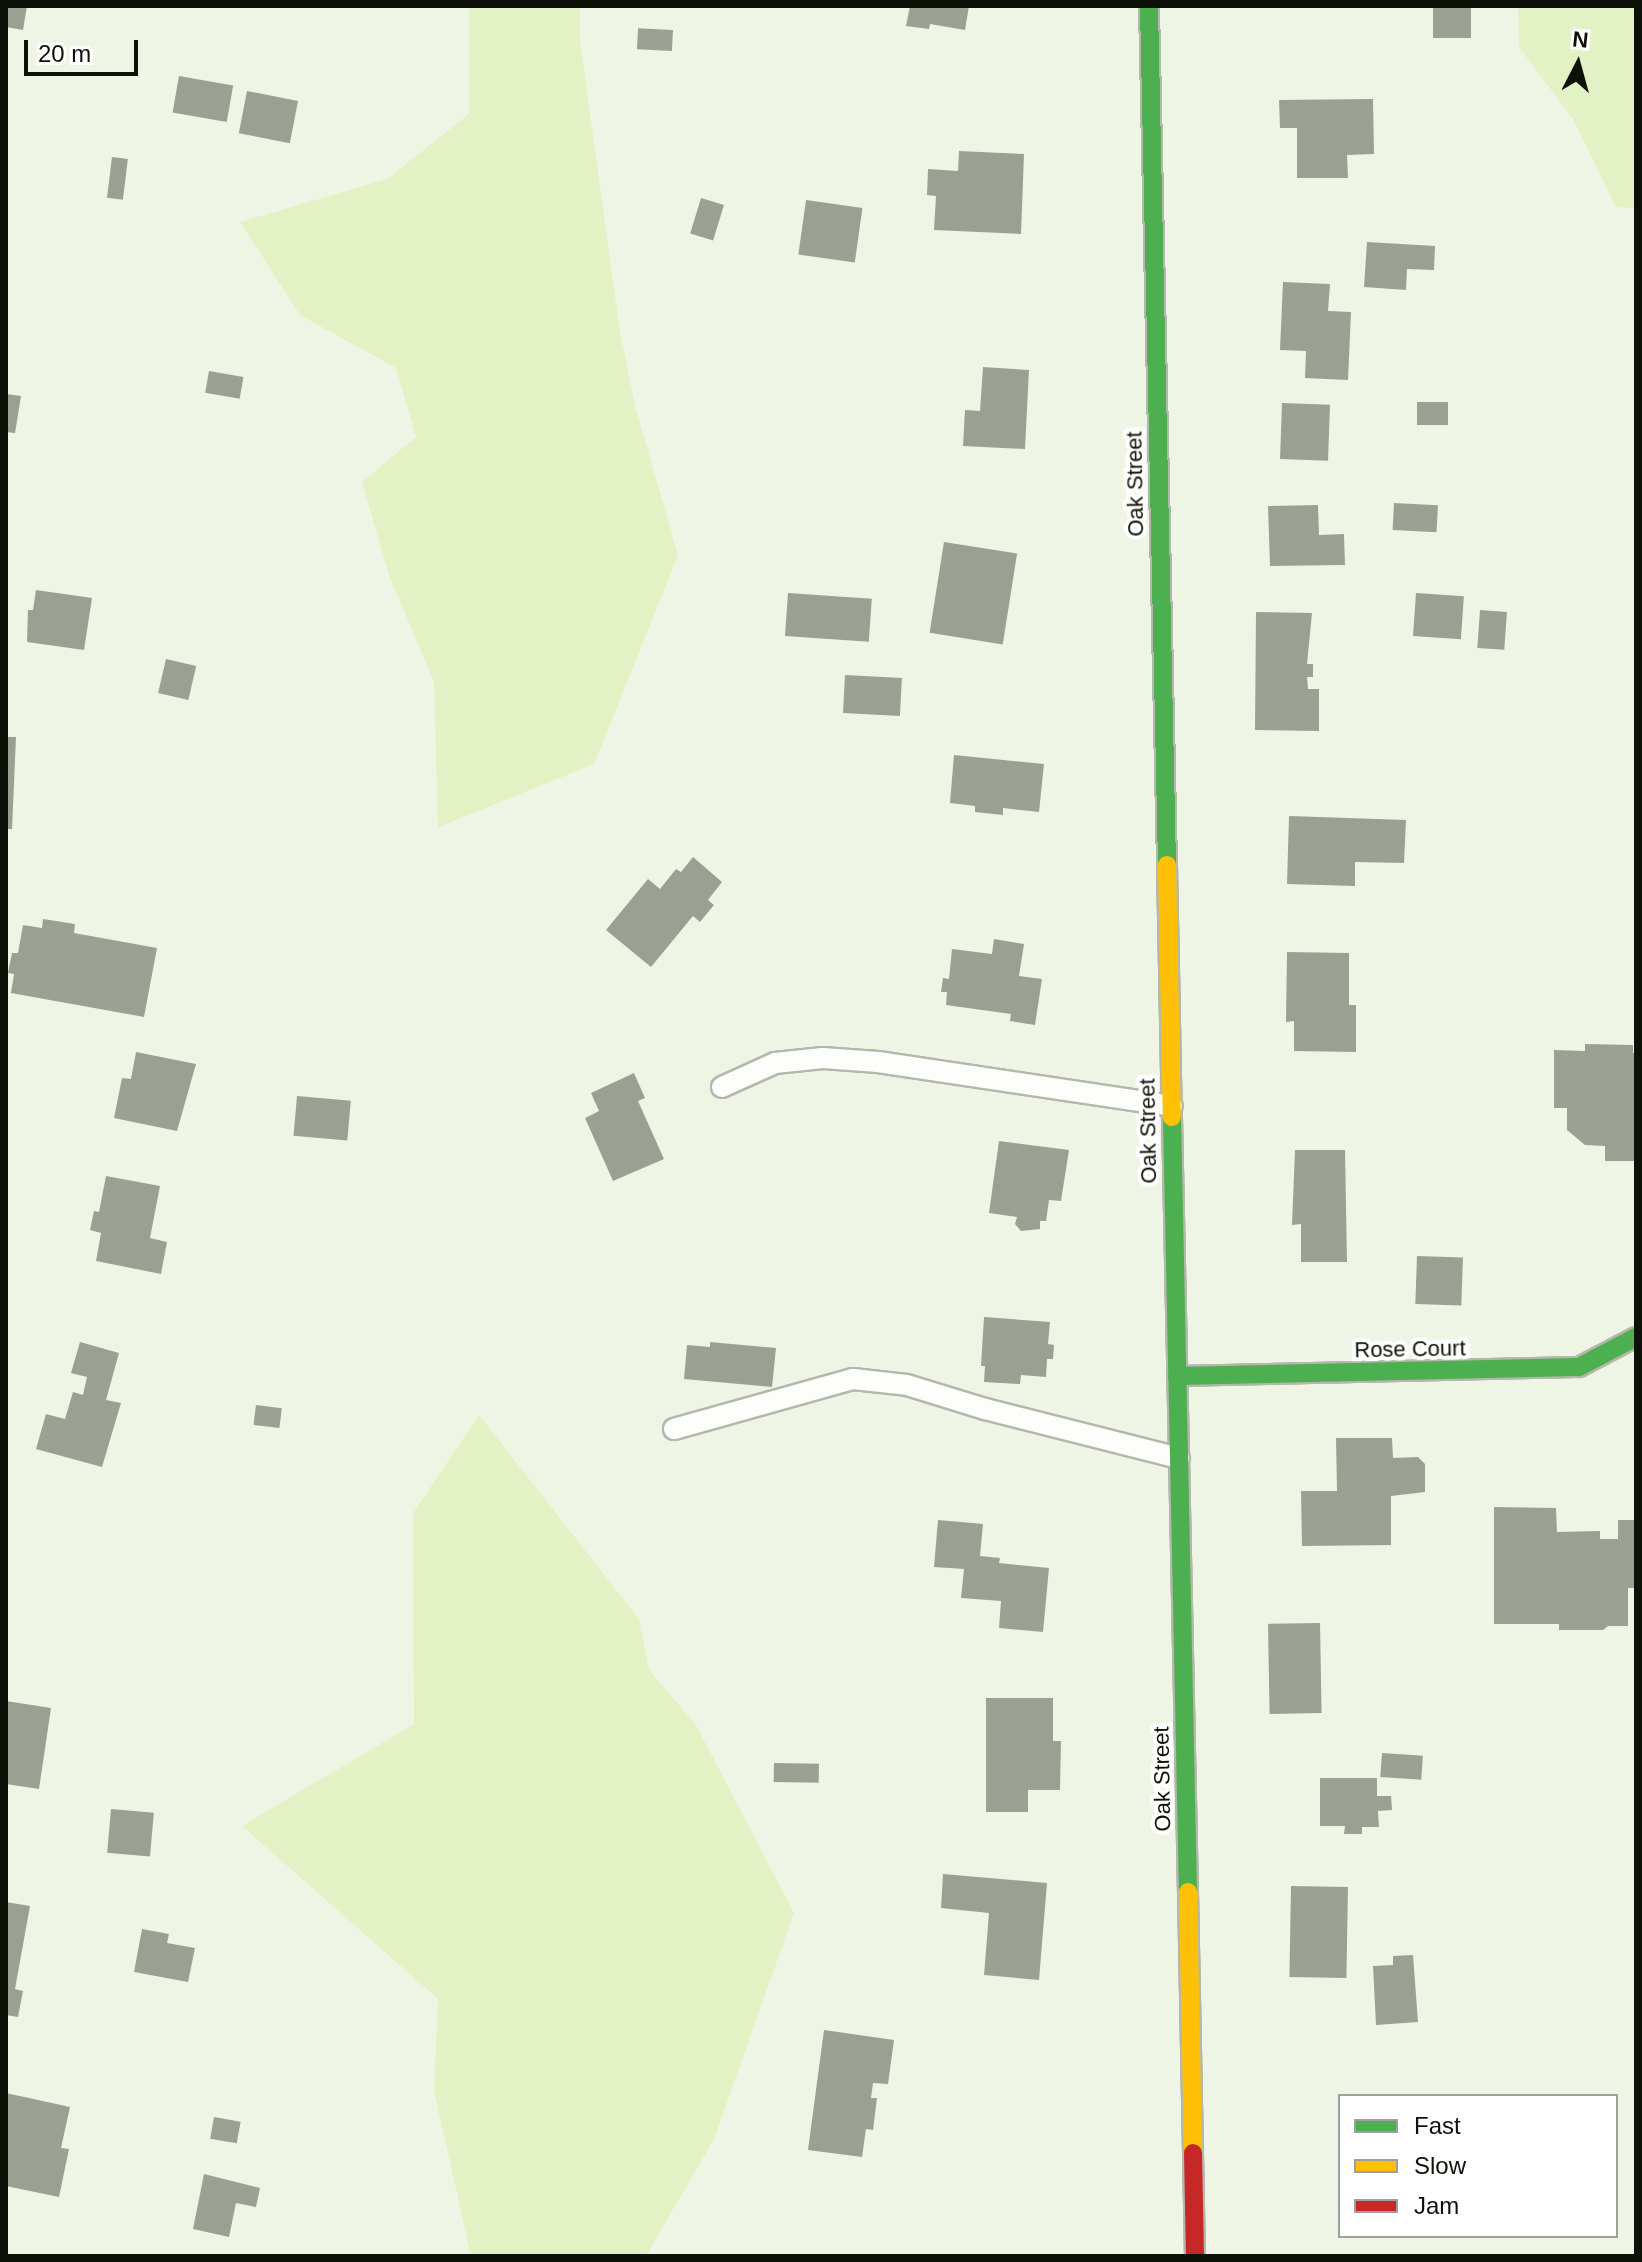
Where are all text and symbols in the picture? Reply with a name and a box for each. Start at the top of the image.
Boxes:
scale bar [28,24,142,74]
north arrow [1538,24,1618,104]
text: N [1571,26,1590,53]
text: 20 m [38,40,91,67]
street label: Oak Street [1121,431,1149,537]
street label: Oak Street [1134,1078,1162,1184]
street label: Rose Court [1354,1335,1466,1363]
street label: Oak Street [1148,1726,1176,1832]
legend [1338,2094,1618,2238]
text: Fast [1414,2112,1461,2139]
text: Slow [1414,2152,1466,2179]
text: Jam [1414,2192,1459,2219]

